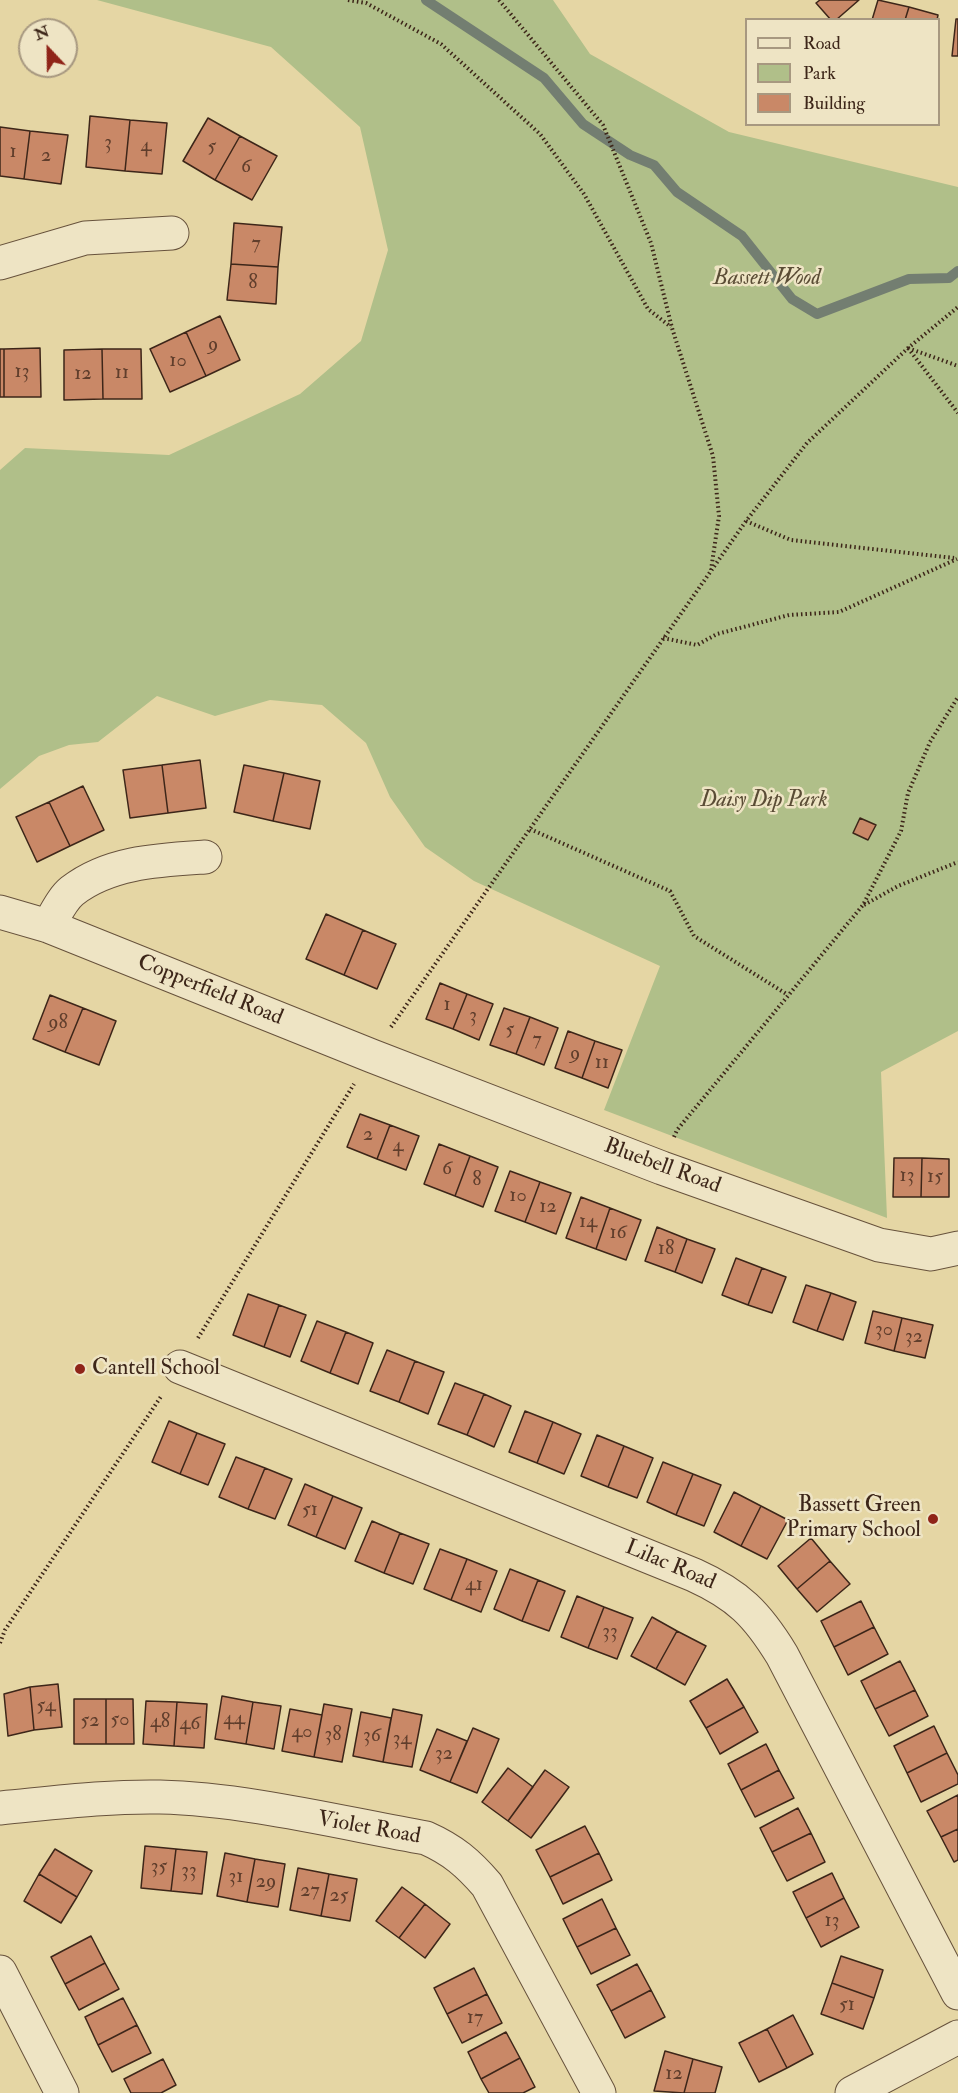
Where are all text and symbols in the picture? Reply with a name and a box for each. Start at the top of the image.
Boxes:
north arrow [18,18,78,78]
legend [745,18,940,126]
text: N [32,21,52,45]
text: Road [803,32,841,55]
text: Park [803,62,836,85]
text: Building [803,92,865,115]
house number: 3 [104,132,112,156]
house number: 4 [141,135,151,159]
house number: 5 [208,136,216,160]
house number: 1 [9,141,17,165]
house number: 2 [41,145,51,169]
house number: 6 [241,156,251,180]
house number: 7 [251,233,261,257]
park label: Bassett Wood [713,266,821,292]
house number: 8 [248,272,258,296]
house number: 9 [208,334,218,358]
house number: 10 [169,350,187,374]
house number: 13 [15,361,29,385]
house number: 11 [115,362,129,386]
house number: 12 [74,363,92,387]
park label: Daisy Dip Park [700,788,828,814]
street label: Copperfield Road [133,950,287,1032]
house number: 1 [443,994,451,1018]
house number: 3 [469,1005,477,1029]
house number: 98 [48,1012,68,1036]
house number: 5 [506,1019,514,1043]
house number: 7 [532,1029,542,1053]
house number: 9 [570,1043,580,1067]
house number: 11 [595,1052,609,1076]
house number: 2 [363,1124,373,1148]
street label: Bluebell Road [600,1134,724,1200]
house number: 4 [393,1135,403,1159]
house number: 6 [442,1158,452,1182]
house number: 13 [900,1165,914,1189]
house number: 15 [927,1166,943,1190]
house number: 8 [472,1169,482,1193]
house number: 10 [509,1185,527,1209]
house number: 12 [539,1196,557,1220]
house number: 14 [579,1211,597,1235]
house number: 16 [609,1222,627,1246]
house number: 18 [658,1238,674,1262]
house number: 30 [875,1319,893,1343]
house number: 32 [905,1326,923,1350]
place label: Cantell School [92,1356,220,1382]
marker: Cantell School [73,1362,87,1376]
place label: Bassett Green Primary School [786,1493,921,1544]
house number: 51 [302,1499,318,1523]
marker: Bassett Green Primary School [926,1512,940,1526]
street label: Lilac Road [621,1535,719,1597]
house number: 41 [465,1574,483,1598]
house number: 33 [602,1621,618,1645]
house number: 54 [36,1695,56,1719]
house number: 44 [223,1708,245,1732]
house number: 50 [111,1709,129,1733]
house number: 52 [81,1710,99,1734]
house number: 48 [150,1711,170,1735]
house number: 46 [180,1713,200,1737]
house number: 40 [291,1721,313,1745]
house number: 38 [324,1724,342,1748]
house number: 36 [363,1725,381,1749]
house number: 34 [393,1728,411,1752]
house number: 32 [435,1743,453,1767]
street label: Violet Road [315,1807,423,1851]
house number: 35 [151,1856,167,1880]
house number: 33 [181,1860,197,1884]
house number: 31 [229,1866,243,1890]
house number: 29 [256,1871,276,1895]
house number: 27 [300,1880,320,1904]
house number: 25 [330,1885,348,1909]
house number: 13 [825,1910,839,1934]
house number: 51 [839,1994,855,2018]
house number: 17 [467,2007,483,2031]
house number: 12 [665,2063,683,2087]

